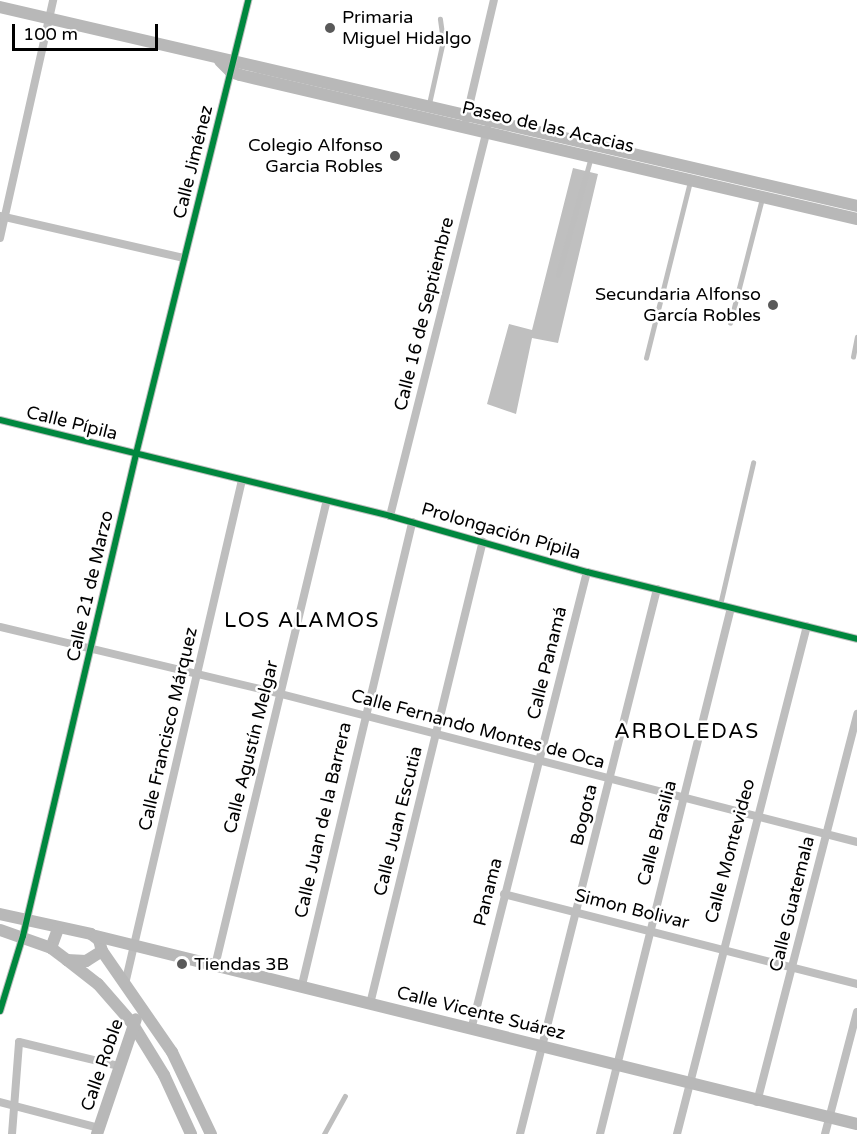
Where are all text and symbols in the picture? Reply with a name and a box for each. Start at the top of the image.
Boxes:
place label: Primaria Miguel Hidalgo [342,7,472,50]
scale bar [15,12,160,50]
marker: Primaria Miguel Hidalgo [323,21,337,35]
text: 100 m [23,23,78,45]
street label: Paseo de las Acacias [460,97,636,157]
street label: Calle Jiménez [168,103,218,221]
place label: Colegio Alfonso Garcia Robles [248,135,383,178]
marker: Colegio Alfonso Garcia Robles [388,149,402,163]
street label: Calle 16 de Septiembre [389,215,459,413]
place label: Secundaria Alfonso García Robles [595,284,761,326]
marker: Secundaria Alfonso García Robles [766,298,780,312]
street label: Calle Pípila [24,401,120,445]
street label: Prolongación Pípila [419,498,583,564]
street label: Calle 21 de Marzo [62,508,118,664]
street label: Calle Panamá [522,604,572,722]
district label: LOS ALAMOS [224,608,380,634]
street label: Calle Francisco Márquez [134,625,202,833]
street label: Calle Agustín Melgar [219,658,283,836]
street label: Calle Fernando Montes de Oca [349,685,607,773]
district label: ARBOLEDAS [614,719,760,745]
street label: Calle Juan de la Barrera [290,720,356,920]
street label: Calle Juan Escutia [369,744,427,898]
street label: Calle Montevideo [700,776,760,926]
street label: Calle Brasilia [633,778,681,888]
street label: Bogota [566,782,602,848]
street label: Calle Guatemala [765,834,819,974]
street label: Panama [469,856,507,928]
street label: Simon Bolivar [573,884,691,934]
place label: Tiendas 3B [194,953,289,975]
marker: Tiendas 3B [175,957,189,971]
street label: Calle Vicente Suárez [394,982,568,1044]
street label: Calle Roble [76,1016,128,1114]

